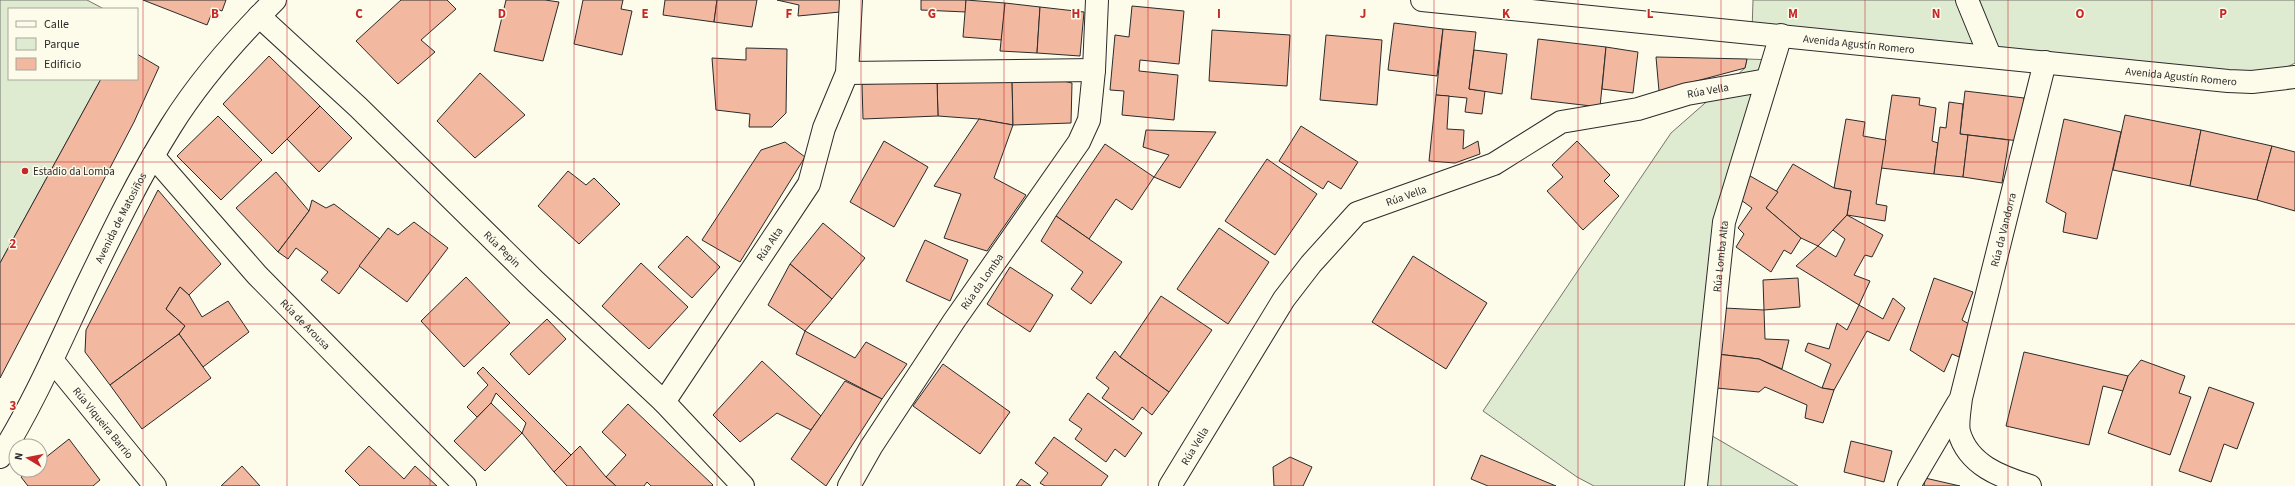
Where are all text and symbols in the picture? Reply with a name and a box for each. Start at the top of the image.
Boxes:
text: B [211,5,219,23]
text: C [355,5,363,23]
text: D [498,5,506,23]
text: E [641,5,649,23]
text: F [786,5,793,23]
text: G [928,5,936,23]
text: H [1072,5,1080,23]
text: I [1217,5,1221,23]
text: J [1360,5,1366,23]
text: K [1502,5,1511,23]
text: L [1647,5,1654,23]
text: M [1788,5,1798,23]
text: N [1932,5,1940,23]
text: O [2076,5,2085,23]
text: P [2219,5,2227,23]
legend [8,8,138,80]
text: Calle [44,16,69,33]
street label: Avenida Agustín Romero [1802,31,1915,57]
text: Parque [44,36,80,53]
text: Edificio [44,56,81,73]
street label: Avenida Agustín Romero [2125,64,2237,89]
street label: Rúa Vella [1686,80,1730,102]
place label: Estadio da Lomba [33,164,115,179]
marker: Estadio da Lomba [20,166,30,176]
street label: Avenida de Matosiños [92,170,150,266]
street label: Rúa Vella [1384,182,1429,210]
street label: Rúa da Vandorra [1987,191,2020,268]
street label: Rúa Lomba Alta [1710,220,1732,293]
street label: Rúa Alta [753,224,786,264]
street label: Rúa Pepin [480,228,524,271]
text: 2 [10,235,17,253]
street label: Rúa da Lomba [957,250,1007,313]
street label: Rúa de Arousa [277,296,333,353]
street label: Rúa Viqueira Barrio [69,384,137,462]
text: 3 [10,397,17,415]
street label: Rúa Vella [1178,424,1212,468]
north arrow [8,438,48,478]
text: N [11,451,27,461]

